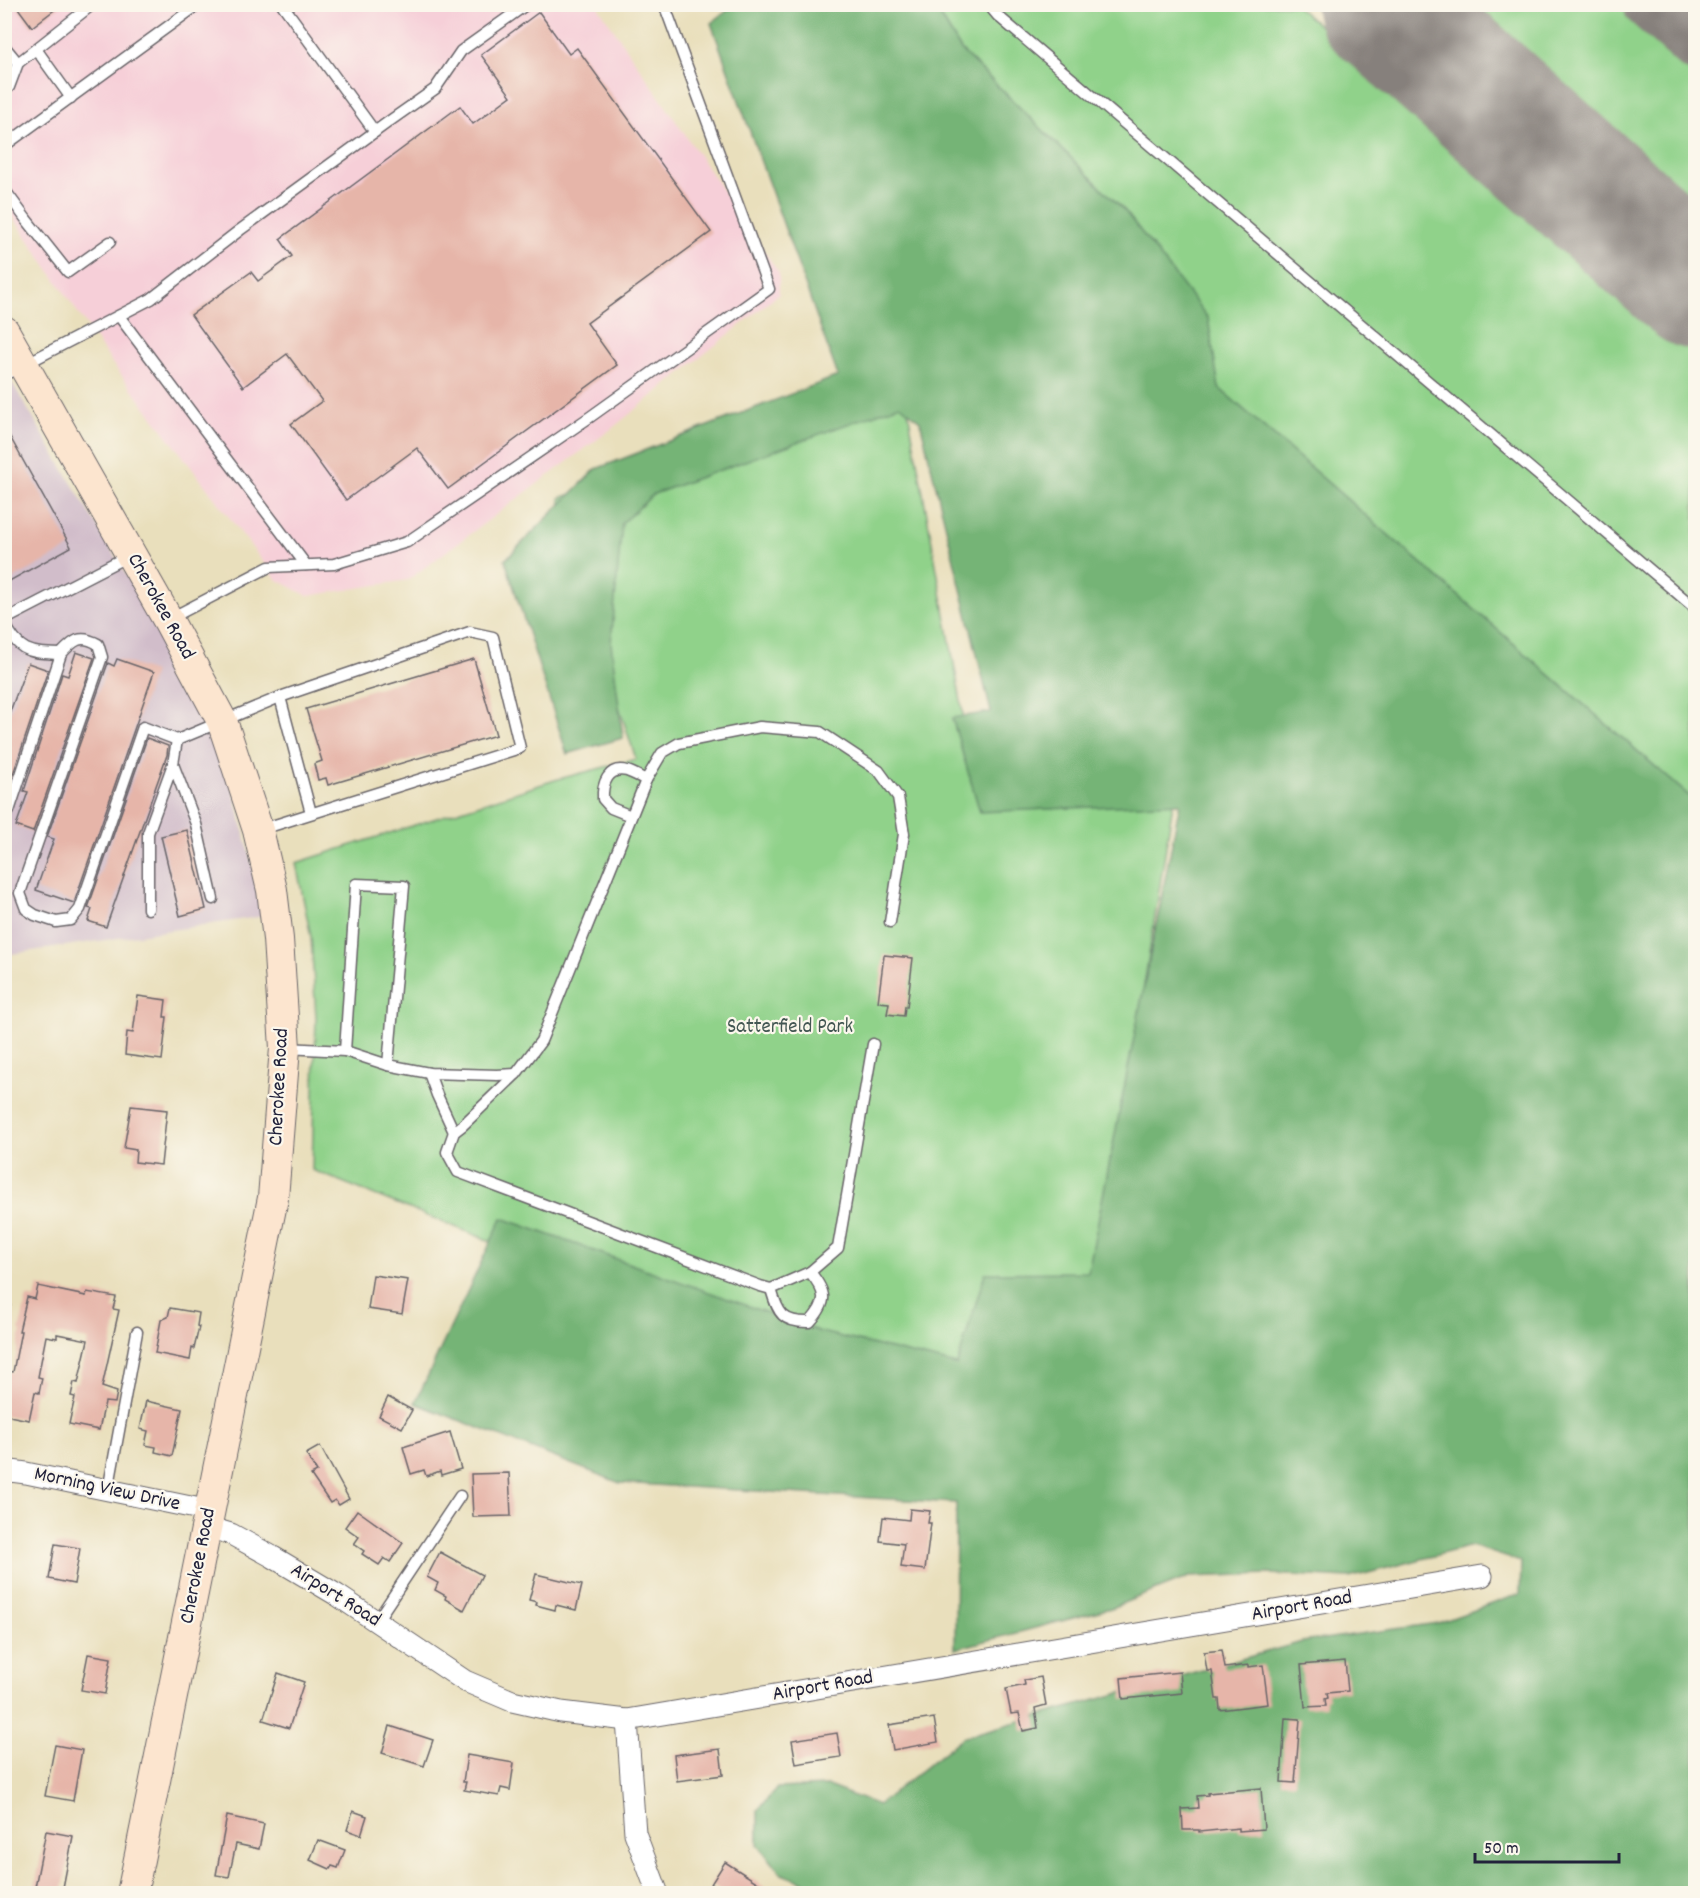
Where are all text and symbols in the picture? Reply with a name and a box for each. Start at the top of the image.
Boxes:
street label: Cherokee Road [118,548,202,666]
park label: Satterfield Park [727,1013,853,1043]
street label: Cherokee Road [262,1028,298,1146]
street label: Morning View Drive [31,1460,183,1520]
street label: Cherokee Road [173,1505,225,1627]
street label: Airport Road [284,1556,386,1636]
street label: Airport Road [1249,1583,1355,1631]
street label: Airport Road [770,1663,876,1711]
scale bar [1475,1826,1619,1864]
text: 50 m [1484,1837,1519,1862]

